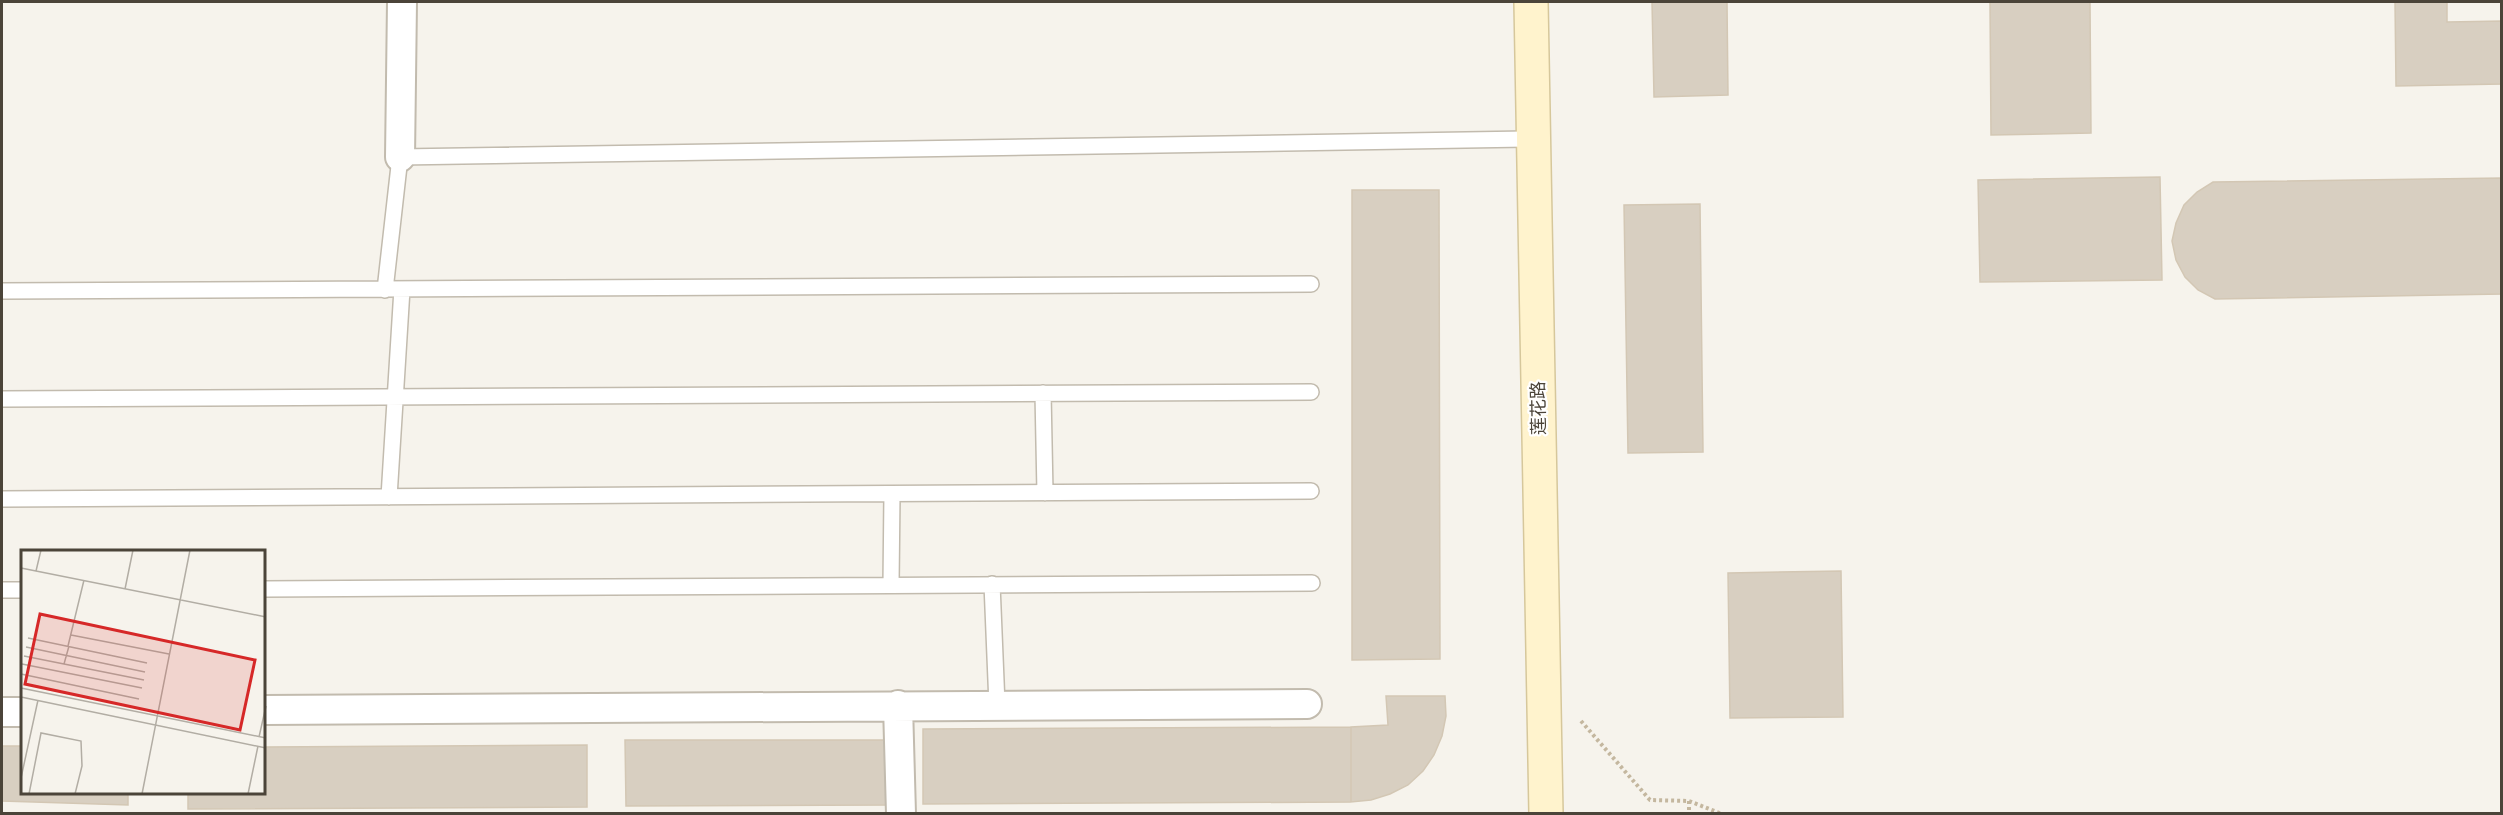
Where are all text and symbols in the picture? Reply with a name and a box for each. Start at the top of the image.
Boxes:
street label: 莲花路 [1526,381,1550,435]
inset map [21,550,266,794]

